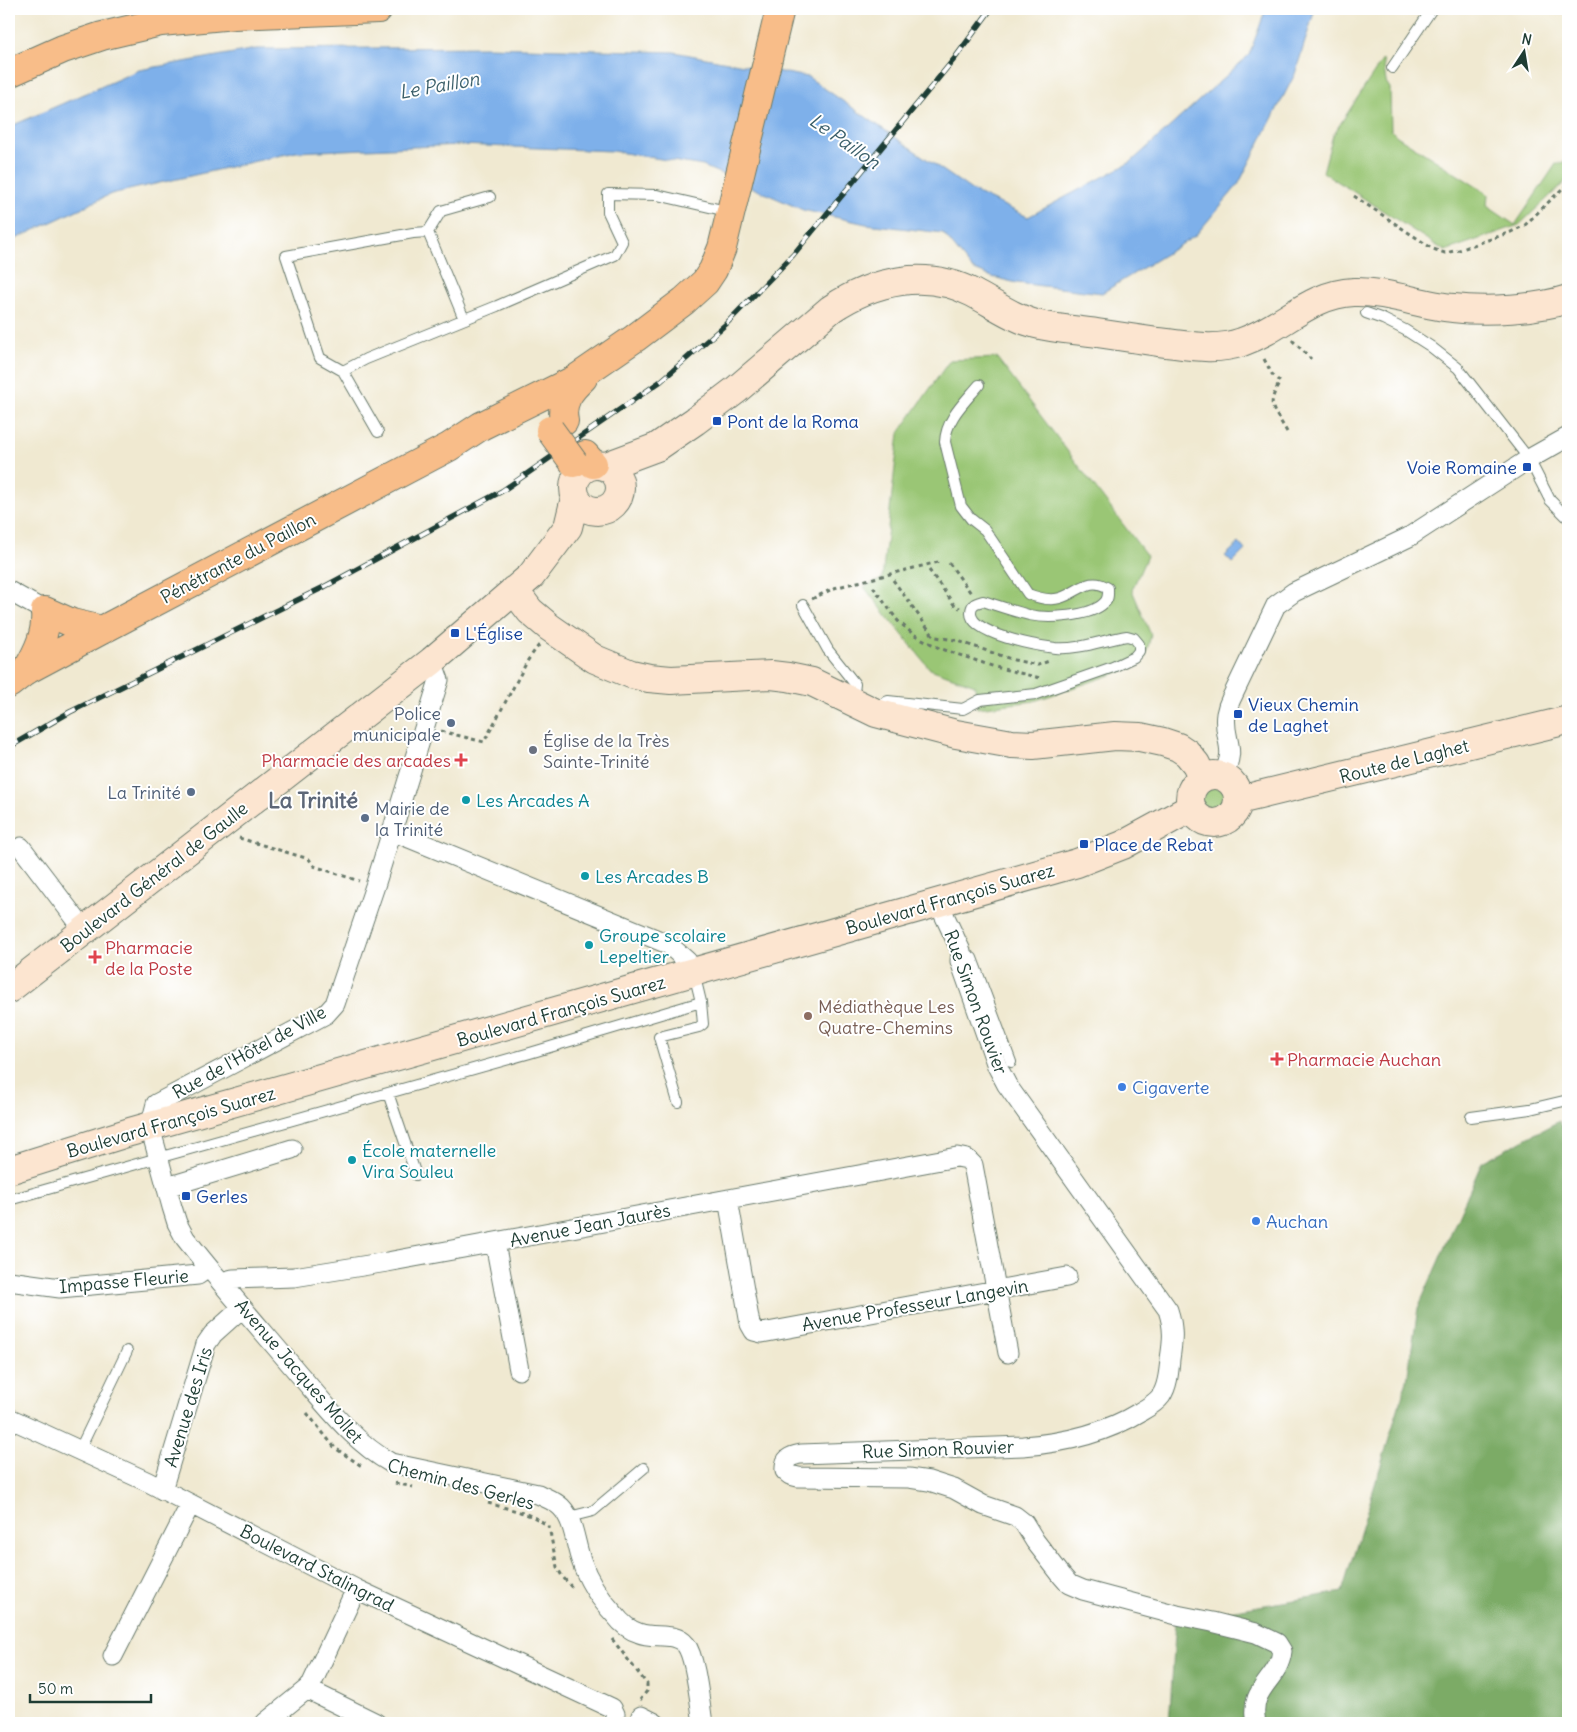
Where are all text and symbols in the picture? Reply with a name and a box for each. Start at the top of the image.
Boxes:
north arrow [1500,28,1550,78]
text: N [1520,29,1533,49]
water label: Le Paillon [397,66,482,104]
water label: Le Paillon [805,108,886,175]
place label: Pont de la Roma [727,410,859,433]
marker: Pont de la Roma [711,415,723,427]
place label: Voie Romaine [1407,456,1517,479]
marker: Voie Romaine [1521,461,1533,473]
street label: Pénétrante du Paillon [157,507,319,609]
place label: L'Église [465,622,523,645]
marker: L'Église [449,627,461,639]
place label: Vieux Chemin de Laghet [1248,693,1359,737]
place label: Police municipale [353,702,441,746]
marker: Vieux Chemin de Laghet [1232,708,1244,720]
marker: Police municipale [445,717,457,729]
place label: Église de la Très Sainte-Trinité [543,729,670,773]
street label: Route de Laghet [1337,734,1471,788]
marker: Église de la Très Sainte-Trinité [527,744,539,756]
place label: Pharmacie des arcades [261,749,451,772]
marker: Pharmacie des arcades [455,754,467,766]
place label: La Trinité [107,781,181,804]
marker: La Trinité [185,786,197,798]
district label: La Trinité [268,786,358,814]
place label: Les Arcades A [476,789,590,812]
marker: Les Arcades A [460,794,472,806]
street label: Boulevard Général de Gaulle [56,797,252,957]
place label: Mairie de la Trinité [375,797,449,841]
marker: Mairie de la Trinité [359,812,371,824]
place label: Place de Rebat [1094,833,1213,856]
marker: Place de Rebat [1078,838,1090,850]
street label: Boulevard François Suarez [843,858,1057,940]
place label: Les Arcades B [595,865,709,888]
marker: Les Arcades B [579,870,591,882]
place label: Groupe scolaire Lepeltier [599,924,726,968]
street label: Rue Simon Rouvier [939,927,1013,1078]
place label: Pharmacie de la Poste [105,936,193,980]
marker: Groupe scolaire Lepeltier [583,939,595,951]
marker: Pharmacie de la Poste [89,951,101,963]
street label: Boulevard François Suarez [454,970,668,1052]
place label: Médiathèque Les Quatre-Chemins [818,995,955,1039]
street label: Rue de l'Hôtel de Ville [168,1000,330,1104]
marker: Médiathèque Les Quatre-Chemins [802,1010,814,1022]
place label: Pharmacie Auchan [1287,1048,1441,1071]
marker: Pharmacie Auchan [1271,1053,1283,1065]
place label: Cigaverte [1132,1076,1210,1099]
street label: Boulevard François Suarez [64,1081,278,1163]
marker: Cigaverte [1116,1081,1128,1093]
place label: École maternelle Vira Souleu [362,1139,496,1183]
marker: École maternelle Vira Souleu [346,1154,358,1166]
place label: Gerles [196,1185,248,1208]
marker: Gerles [180,1190,192,1202]
street label: Avenue Jean Jaurès [508,1198,672,1252]
place label: Auchan [1266,1210,1328,1233]
marker: Auchan [1250,1215,1262,1227]
street label: Impasse Fleurie [58,1264,190,1298]
street label: Avenue Professeur Langevin [800,1274,1030,1336]
street label: Avenue Jacques Mollet [230,1294,368,1448]
street label: Avenue des Iris [159,1344,217,1470]
street label: Rue Simon Rouvier [862,1435,1015,1463]
street label: Chemin des Gerles [385,1453,537,1515]
street label: Boulevard Stalingrad [236,1519,398,1617]
scale bar [30,1672,151,1704]
text: 50 m [38,1679,73,1698]

